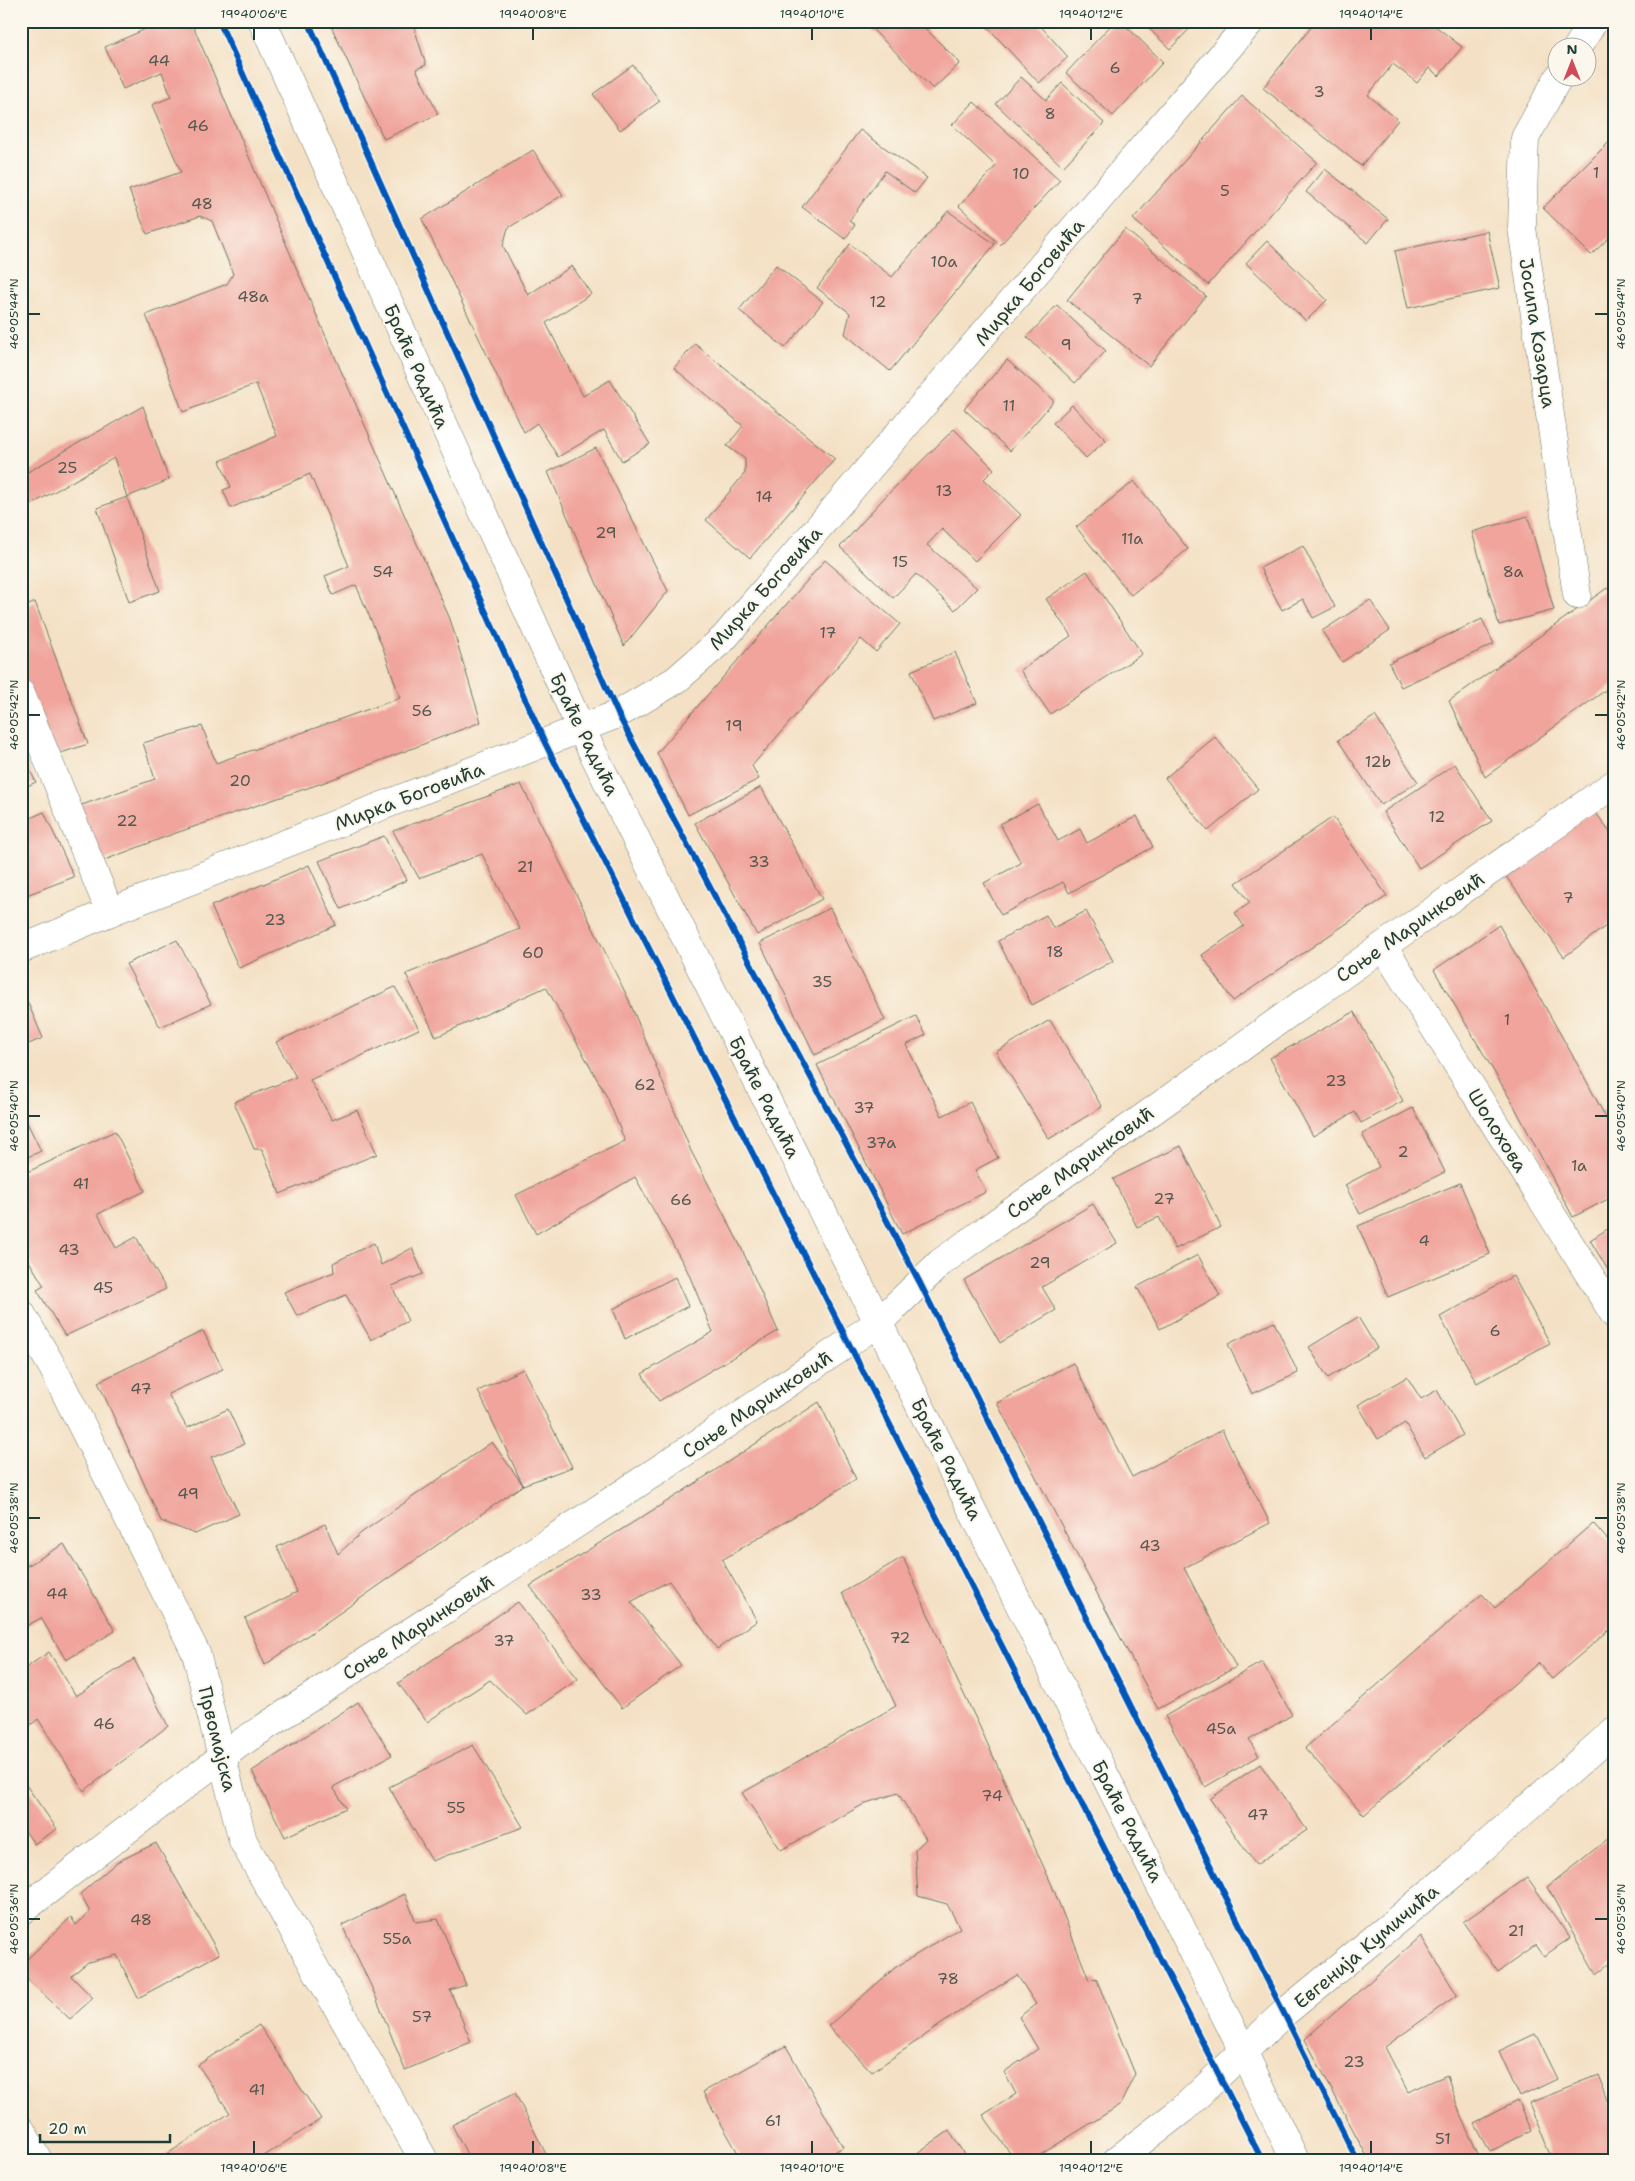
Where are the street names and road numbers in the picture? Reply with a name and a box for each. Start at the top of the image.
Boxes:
street label: Мирка Боговића [969,213,1090,351]
street label: Јосипа Козарца [1513,256,1562,410]
street label: Браће Радића [378,300,455,433]
street label: Мирка Боговића [703,521,828,656]
street label: Браће Радића [544,669,625,800]
street label: Мирка Боговића [331,756,488,837]
street label: Соње Маринковић [1331,867,1490,988]
street label: Браће Радића [723,1032,806,1163]
street label: Шолохова [1462,1084,1533,1177]
street label: Соње Маринковић [1002,1100,1159,1224]
street label: Соње Маринковић [677,1345,837,1464]
street label: Браће Радића [905,1394,988,1525]
street label: Соње Маринковић [338,1569,499,1686]
street label: Првомајска [192,1684,243,1794]
street label: Браће Радића [1086,1756,1169,1887]
street label: Евгенија Кумичића [1289,1878,1444,2014]

